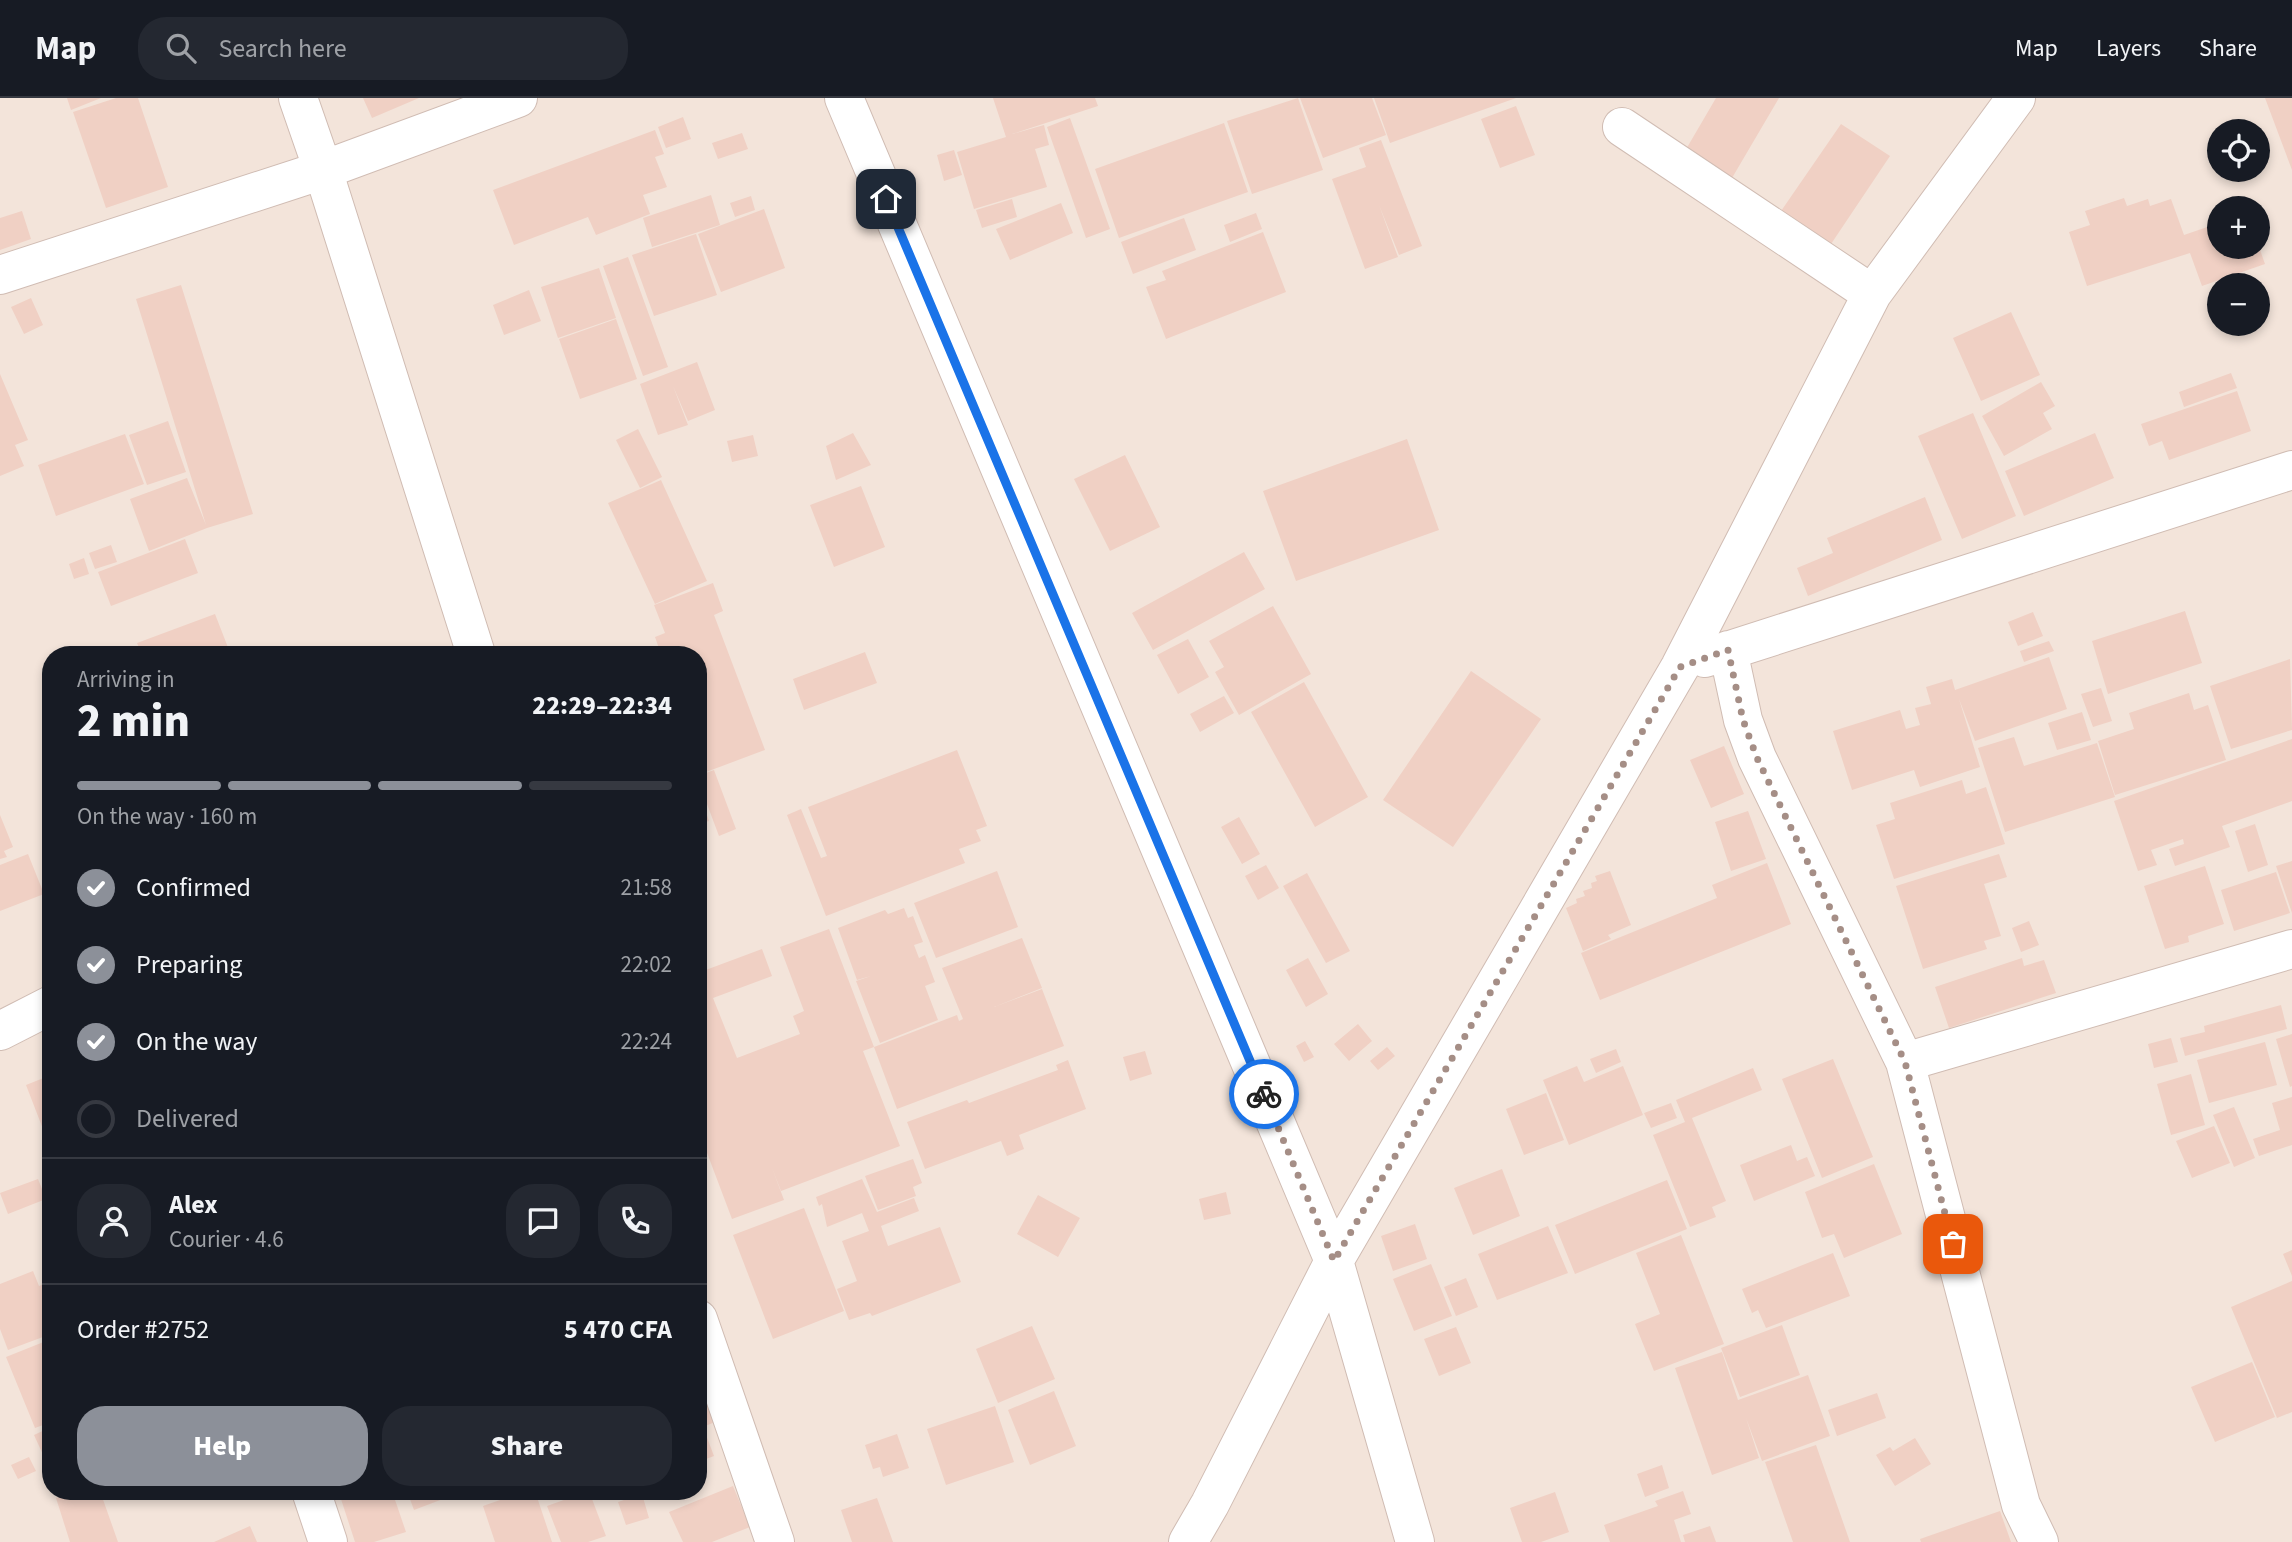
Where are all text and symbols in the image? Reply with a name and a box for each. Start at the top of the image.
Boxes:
search box [138,17,628,80]
text: Map [35,25,96,72]
icon: search [162,29,200,67]
text: Search here [218,30,347,67]
text: Map [2015,31,2058,66]
text: Layers [2096,31,2161,66]
text: Share [2199,31,2257,66]
map controls [2207,119,2270,336]
button: locate [2207,119,2270,182]
pin [856,169,916,229]
icon: home [867,180,905,218]
button: + [2207,196,2270,259]
button: − [2207,273,2270,336]
text: Arriving in [77,663,175,696]
text: 22:29–22:34 [532,687,672,724]
text: 2 min [77,689,190,754]
text: On the way · 160 m [77,800,257,833]
icon: check [77,869,115,907]
text: Confirmed [136,869,251,906]
text: 21:58 [621,871,672,904]
icon: check [77,946,115,984]
text: Preparing [136,946,242,983]
text: 22:02 [621,948,672,981]
icon: check [77,1023,115,1061]
text: On the way [136,1023,257,1060]
text: 22:24 [621,1025,672,1058]
courier [1229,1059,1299,1129]
icon: bike [1245,1075,1283,1113]
text: Delivered [136,1100,239,1137]
button: person [77,1184,151,1258]
button: chat [506,1184,580,1258]
button: phone [598,1184,672,1258]
text: Alex [169,1186,218,1223]
pin [1923,1214,1983,1274]
text: Courier · 4.6 [169,1223,284,1256]
icon: bag [1934,1225,1972,1263]
text: Order #2752 [77,1311,209,1348]
text: 5 470 CFA [564,1311,672,1348]
button: Help [77,1406,368,1486]
button: Share [382,1406,672,1486]

